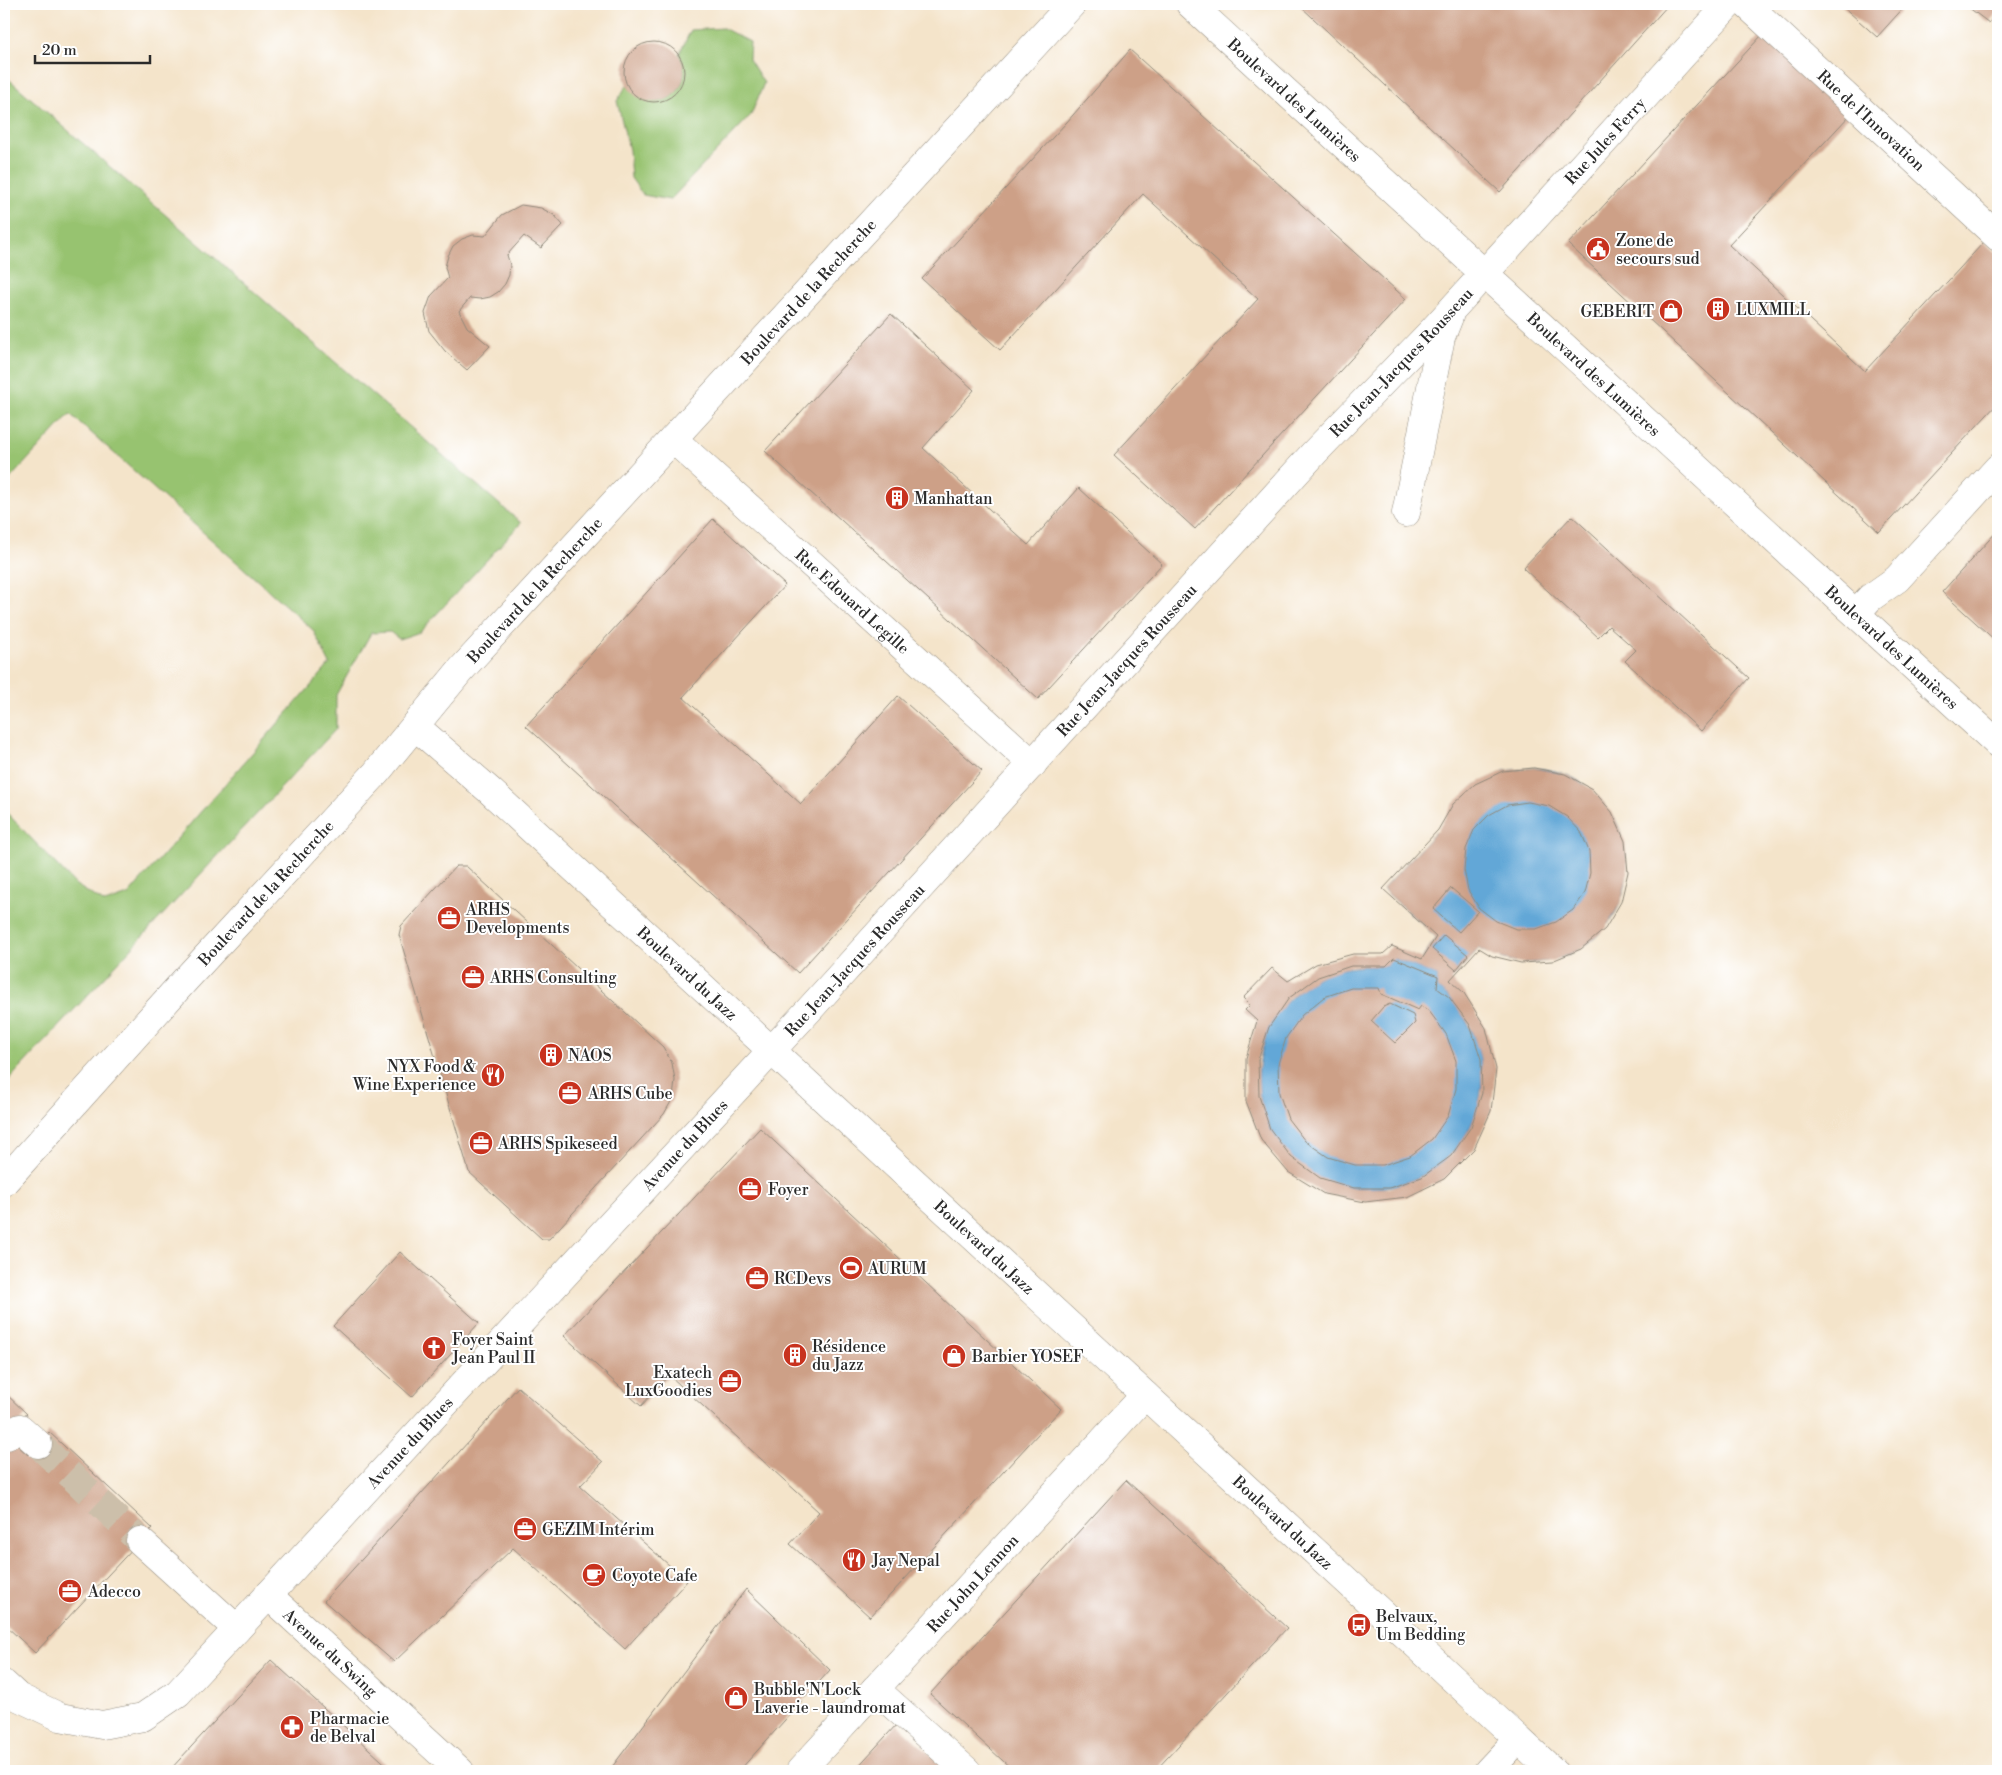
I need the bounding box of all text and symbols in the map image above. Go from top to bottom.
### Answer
scale bar [35,32,150,64]
street label: Boulevard des Lumières [1222,34,1365,167]
text: 20 m [42,41,77,60]
street label: Rue de l'Innovation [1813,66,1929,176]
street label: Rue Jules Ferry [1561,94,1650,189]
street label: Boulevard de la Recherche [736,215,881,370]
place label: Zone de secours sud [1616,231,1700,269]
public building icon: Zone de secours sud [1585,236,1611,262]
street label: Rue Jean-Jacques Rousseau [1326,284,1478,442]
building icon: LUXMILL [1705,296,1731,322]
shop icon: GEBERIT [1658,298,1684,324]
place label: LUXMILL [1736,300,1810,320]
place label: GEBERIT [1580,302,1654,322]
street label: Boulevard des Lumières [1522,308,1664,441]
building icon: Manhattan [884,485,910,511]
place label: Manhattan [914,489,993,509]
street label: Boulevard de la Recherche [462,513,607,668]
street label: Rue Edouard Legille [791,545,913,659]
street label: Rue Jean-Jacques Rousseau [1053,580,1201,741]
street label: Boulevard des Lumières [1820,581,1962,714]
street label: Boulevard de la Recherche [194,816,338,971]
street label: Rue Jean-Jacques Rousseau [781,880,929,1041]
place label: ARHS Developments [465,900,570,938]
office icon: ARHS Developments [436,905,462,931]
street label: Boulevard du Jazz [632,922,741,1025]
office icon: ARHS Consulting [460,964,486,990]
place label: ARHS Consulting [489,968,617,988]
building icon: NAOS [538,1042,564,1068]
place label: NAOS [568,1046,612,1066]
place label: NYX Food & Wine Experience [352,1057,476,1095]
restaurant icon: NYX Food & Wine Experience [480,1062,506,1088]
office icon: ARHS Cube [557,1080,583,1106]
place label: ARHS Cube [587,1084,673,1104]
street label: Avenue du Blues [637,1095,733,1196]
office icon: ARHS Spikeseed [468,1130,494,1156]
place label: ARHS Spikeseed [497,1134,618,1154]
office icon: Foyer [737,1176,763,1202]
place label: Foyer [768,1180,809,1200]
street label: Boulevard du Jazz [929,1196,1038,1299]
sports icon: AURUM [838,1255,864,1281]
place label: AURUM [867,1259,927,1279]
office icon: RCDevs [744,1265,770,1291]
place label: RCDevs [774,1269,831,1289]
place label: Foyer Saint Jean Paul II [451,1330,535,1368]
church icon: Foyer Saint Jean Paul II [421,1335,447,1361]
place label: Résidence du Jazz [812,1337,886,1375]
building icon: Résidence du Jazz [782,1342,808,1368]
shop icon: Barbier YOSEF [941,1343,967,1369]
place label: Barbier YOSEF [971,1347,1084,1367]
place label: Exatech LuxGoodies [625,1363,712,1401]
office icon: Exatech LuxGoodies [717,1368,743,1394]
street label: Avenue du Blues [362,1393,458,1494]
street label: Boulevard du Jazz [1227,1471,1337,1574]
office icon: GEZIM Intérim [512,1516,538,1542]
place label: GEZIM Intérim [542,1520,655,1540]
street label: Rue John Lennon [923,1530,1023,1637]
restaurant icon: Jay Nepal [841,1547,867,1573]
place label: Jay Nepal [871,1551,940,1571]
cafe icon: Coyote Cafe [581,1562,607,1588]
place label: Coyote Cafe [612,1566,698,1586]
office icon: Adecco [57,1578,83,1604]
place label: Adecco [87,1582,141,1602]
street label: Avenue du Swing [278,1604,382,1702]
place label: Belvaux, Um Bedding [1375,1607,1466,1645]
bus stop icon: Belvaux, Um Bedding [1346,1612,1372,1638]
place label: Bubble'N'Lock Laverie - laundromat [753,1680,906,1718]
shop icon: Bubble'N'Lock Laverie - laundromat [723,1685,749,1711]
place label: Pharmacie de Belval [310,1709,389,1747]
pharmacy icon: Pharmacie de Belval [279,1714,305,1740]

